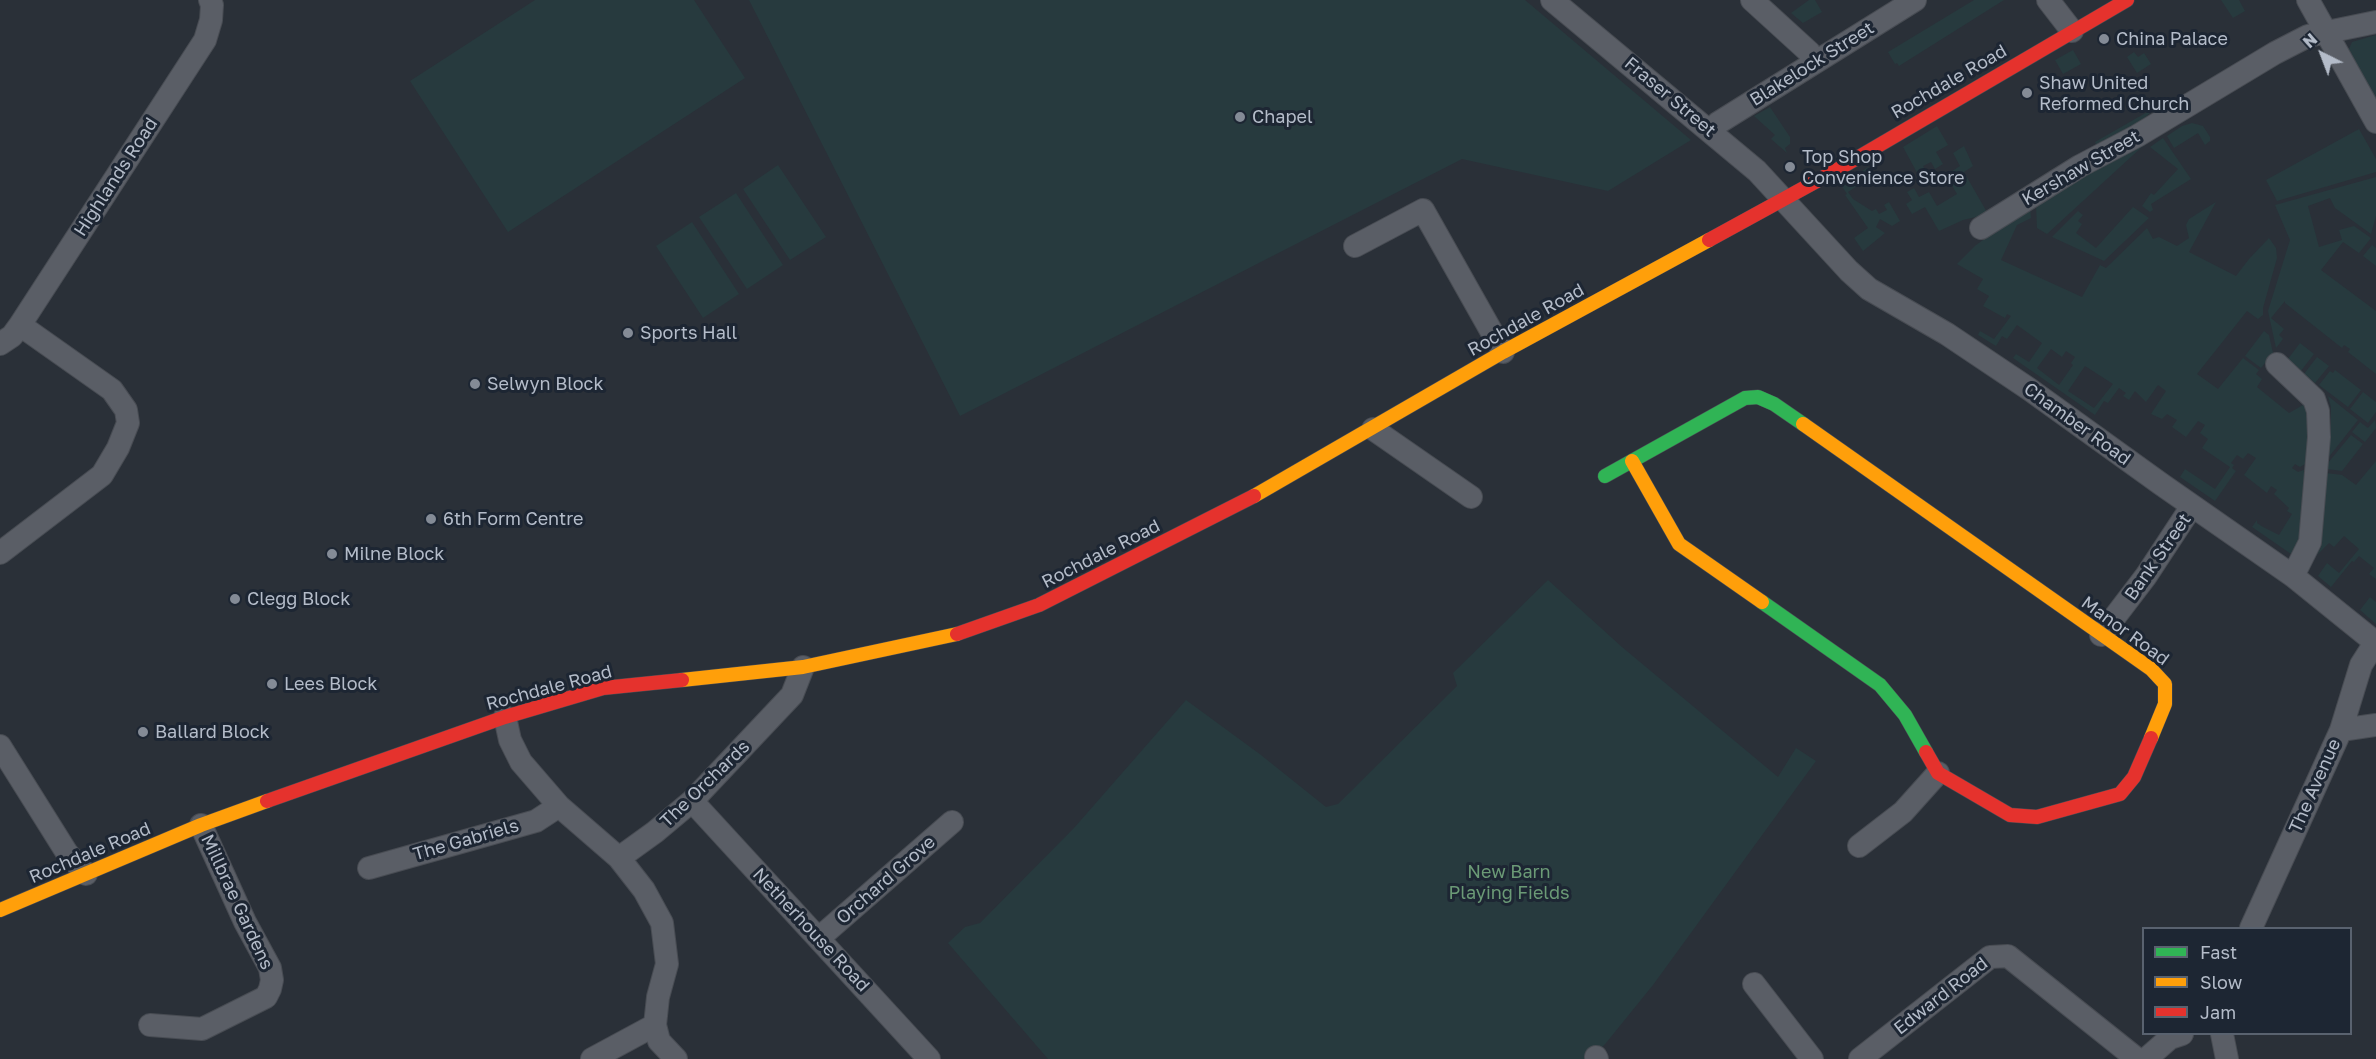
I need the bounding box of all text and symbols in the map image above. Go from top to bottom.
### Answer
street label: Blakelock Street [1746,17,1878,111]
north arrow [2292,24,2352,84]
place label: China Palace [2116,28,2228,50]
text: N [2299,29,2321,52]
marker: China Palace [2097,32,2111,46]
street label: Rochdale Road [1887,40,2011,124]
street label: Fraser Street [1620,53,1720,141]
place label: Shaw United Reformed Church [2039,72,2189,115]
marker: Shaw United Reformed Church [2020,86,2034,100]
place label: Chapel [1252,106,1313,128]
marker: Chapel [1233,110,1247,124]
street label: Highlands Road [70,114,162,240]
street label: Kershaw Street [2018,126,2144,210]
place label: Top Shop Convenience Store [1802,146,1965,188]
marker: Top Shop Convenience Store [1783,160,1797,174]
street label: Rochdale Road [1464,279,1588,361]
place label: Sports Hall [640,322,737,344]
marker: Sports Hall [621,326,635,340]
place label: Selwyn Block [487,373,604,395]
marker: Selwyn Block [468,377,482,391]
street label: Chamber Road [2019,378,2135,470]
place label: 6th Form Centre [443,508,583,530]
street label: Bank Street [2120,509,2196,605]
marker: 6th Form Centre [424,512,438,526]
street label: Rochdale Road [1038,515,1164,593]
place label: Milne Block [344,543,444,565]
marker: Milne Block [325,547,339,561]
place label: Clegg Block [247,588,350,610]
marker: Clegg Block [228,592,242,606]
street label: Manor Road [2077,592,2173,670]
street label: Rochdale Road [484,661,614,715]
place label: Lees Block [284,673,377,695]
marker: Lees Block [265,677,279,691]
place label: Ballard Block [155,721,270,743]
marker: Ballard Block [136,725,150,739]
street label: The Orchards [656,736,754,832]
street label: The Avenue [2285,736,2345,836]
street label: The Gabriels [411,815,521,865]
street label: Rochdale Road [26,818,154,888]
street label: Millbrae Gardens [196,831,278,973]
street label: Orchard Grove [832,831,940,929]
park label: New Barn Playing Fields [1448,861,1570,904]
street label: Netherhouse Road [748,864,874,996]
legend [2142,927,2352,1035]
text: Fast [2200,941,2237,963]
street label: Edward Road [1890,953,1992,1039]
text: Slow [2200,971,2242,993]
text: Jam [2200,1001,2236,1023]

